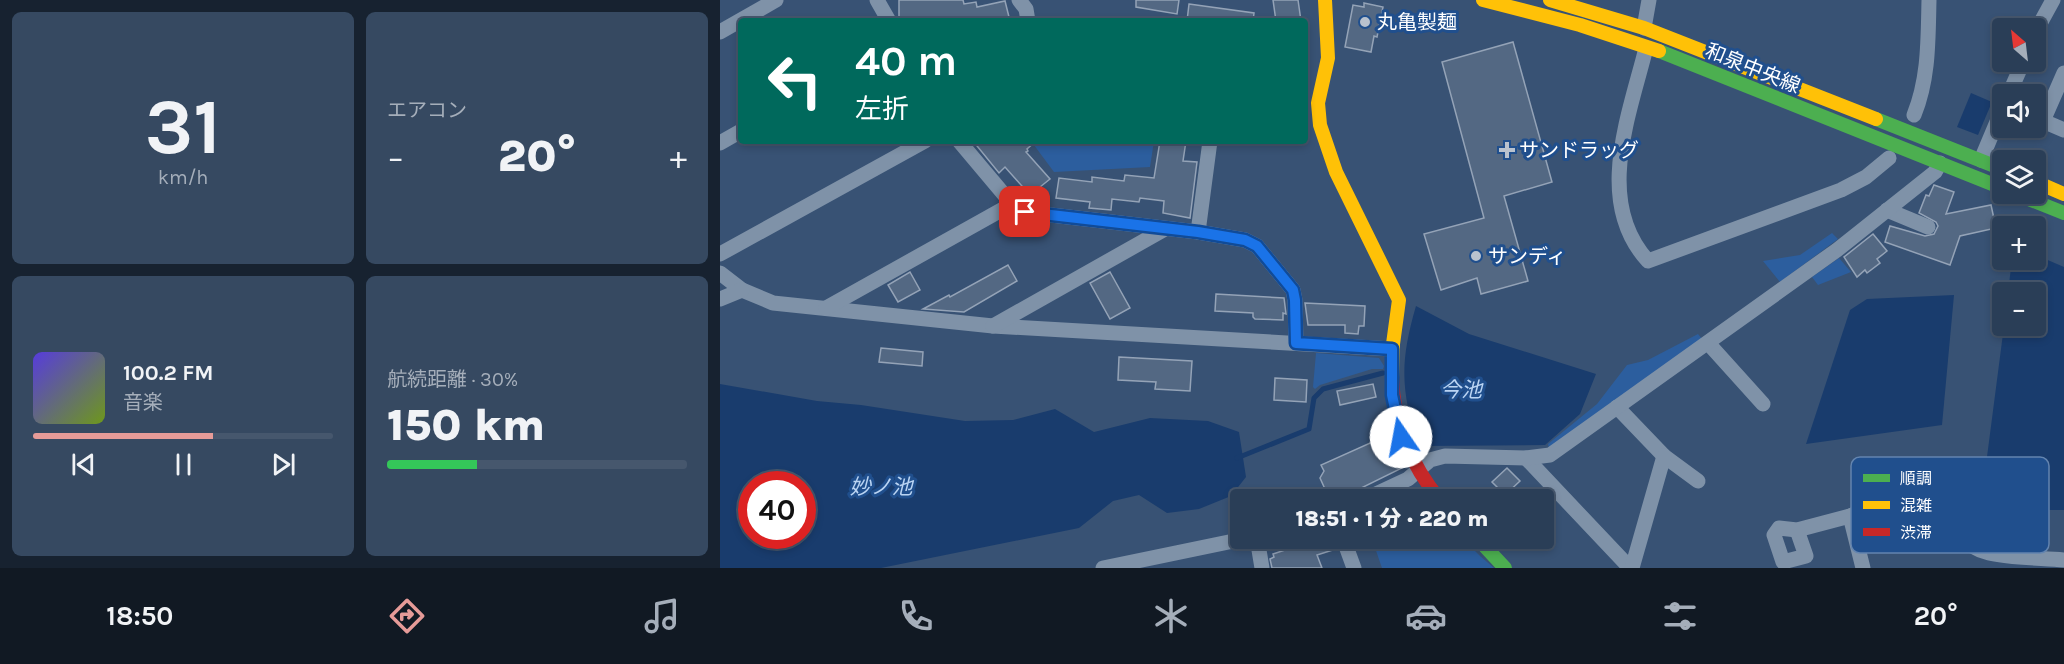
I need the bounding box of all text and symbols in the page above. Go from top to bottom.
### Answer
place label: 丸亀製麺 [1377,11,1457,34]
marker: 丸亀製麺 [1358,15,1372,29]
north arrow [1992,18,2046,72]
map controls [1992,18,2046,336]
text: 40 m [855,36,957,86]
street label: 和泉中央線 [1702,39,1803,98]
icon: left [756,42,834,120]
text: 31 [145,81,221,173]
button: sound [1992,84,2046,138]
text: 左折 [855,93,909,125]
text: エアコン [387,99,467,122]
text: 20° [498,130,576,182]
text: − [387,138,404,176]
text: + [670,138,687,176]
place label: サンドラッグ [1519,139,1639,162]
marker: サンドラッグ [1500,143,1514,157]
button: layers [1992,150,2046,204]
text: km/h [158,166,208,189]
pin [999,186,1050,237]
icon: arrive [1008,195,1041,228]
button: + [1992,216,2046,270]
place label: サンディ [1488,245,1567,268]
marker: サンディ [1469,249,1483,263]
button: − [1992,282,2046,336]
text: 100.2 FM [123,360,214,386]
text: 航続距離 · 30% [387,368,518,391]
water label: 今池 [1440,378,1484,402]
text: 音楽 [123,391,163,414]
text: 150 km [387,399,545,451]
position arrow [1369,405,1433,469]
icon: previous [67,448,100,481]
icon: pause [167,448,200,481]
icon: next [267,448,300,481]
legend [1851,457,2049,553]
text: 順調 [1900,469,1932,488]
speed limit sign: 40 [738,471,816,549]
water label: 妙ノ池 [850,475,914,499]
text: 混雑 [1900,496,1932,515]
text: 18:51 · 1 分 · 220 m [1296,506,1488,532]
text: 渋滞 [1900,523,1932,542]
icon: directions [386,595,428,637]
icon: music [641,595,683,637]
icon: phone [895,595,937,637]
icon: climate [1150,595,1192,637]
icon: car [1405,595,1447,637]
icon: filters [1659,595,1701,637]
text: 18:50 [106,600,173,632]
text: 20° [1914,600,1958,632]

